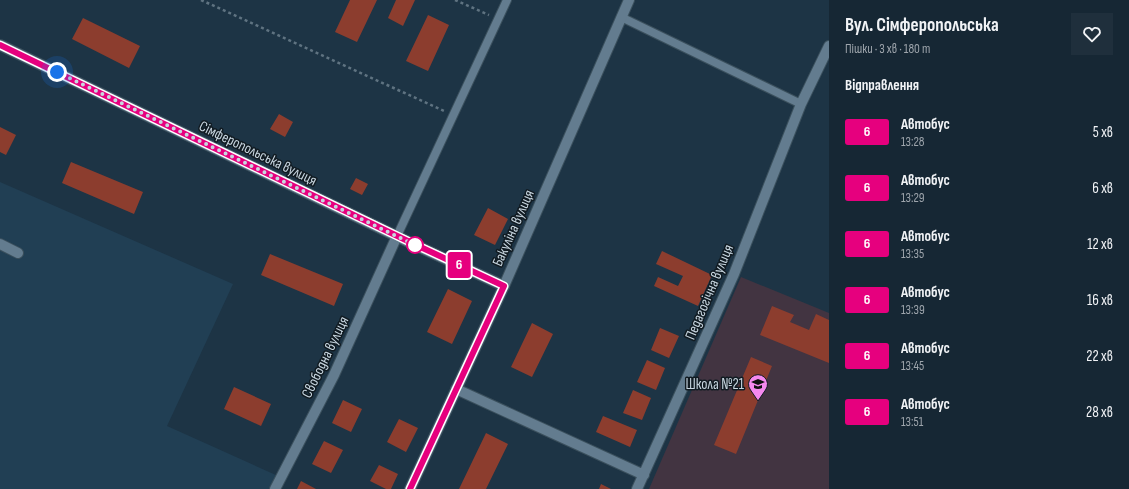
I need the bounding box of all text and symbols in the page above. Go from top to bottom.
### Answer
button: heart [1071,13,1113,55]
text: Вул. Сімферопольська [845,14,999,37]
text: Пішки · 3 хв · 180 m [845,41,930,57]
your location [47,62,67,82]
text: Відправлення [845,76,919,95]
text: Автобус [901,115,950,134]
street label: Сімферопольська вулиця [196,117,320,190]
text: 6 [864,123,870,140]
text: 5 хв [1093,123,1113,142]
text: 13:28 [901,134,925,150]
text: Автобус [901,171,950,190]
text: 6 [864,179,870,196]
text: 6 хв [1092,179,1113,198]
street label: Бакуліна вулиця [488,187,539,269]
text: 13:29 [901,190,925,206]
text: Автобус [901,227,950,246]
text: 6 [864,235,870,252]
text: 12 хв [1087,235,1113,254]
unlabelled marker [406,236,424,254]
street label: Педагогічна вулиця [681,242,738,343]
text: 13:35 [901,246,924,262]
line badge: 6 [446,252,472,278]
text: 6 [456,256,462,273]
text: Автобус [901,283,950,302]
text: 6 [864,291,870,308]
text: 16 хв [1087,291,1113,310]
text: 13:39 [901,302,925,318]
street label: Свободна вулиця [298,313,353,401]
text: Автобус [901,339,950,358]
text: 6 [864,347,870,364]
text: 22 хв [1086,347,1113,366]
text: 13:45 [901,358,924,374]
school or university icon: Школа №21 [747,373,769,401]
place label: Школа №21 [686,375,745,394]
text: Автобус [901,395,950,414]
text: 6 [864,403,870,420]
text: 28 хв [1086,403,1113,422]
text: 13:51 [901,414,923,430]

